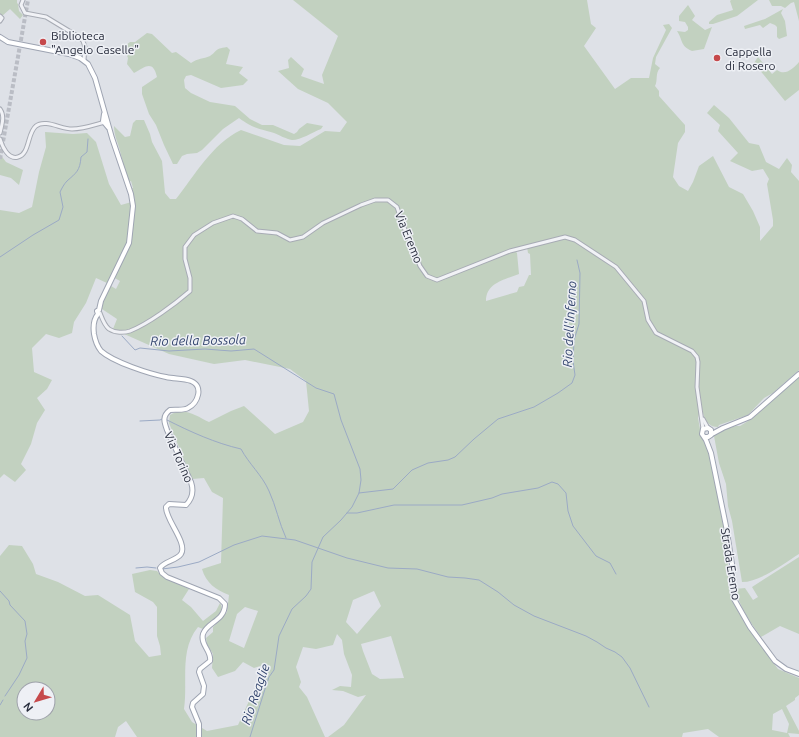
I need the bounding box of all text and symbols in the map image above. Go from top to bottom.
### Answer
place label: Biblioteca "Angelo Caselle" [51,29,139,56]
marker: Biblioteca "Angelo Caselle" [38,37,48,47]
place label: Cappella di Rosero [725,45,776,72]
marker: Cappella di Rosero [712,53,722,63]
street label: Via Eremo [393,209,425,265]
water label: Rio dell'Inferno [560,280,579,368]
water label: Rio della Bossola [150,332,246,348]
street label: Via Torino [162,430,196,484]
street label: Strada Eremo [719,527,743,601]
water label: Rio Reaglie [238,661,272,726]
north arrow [16,681,56,721]
text: N [21,700,35,714]

